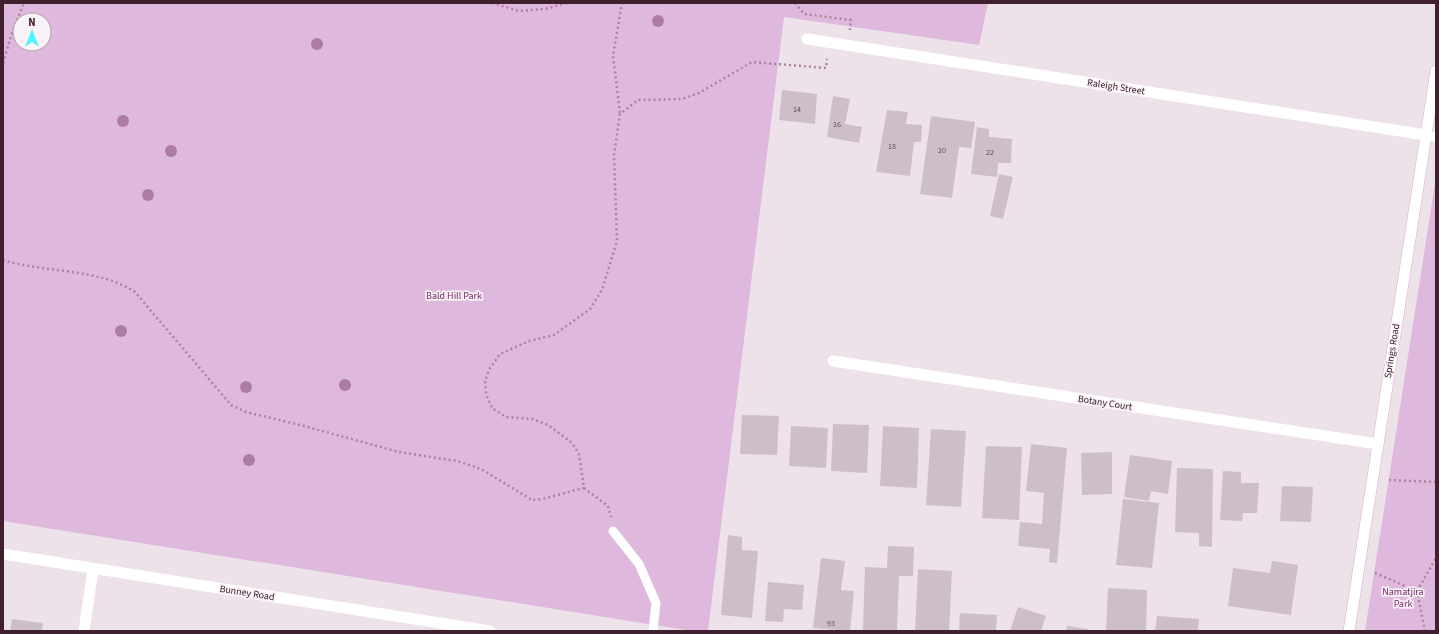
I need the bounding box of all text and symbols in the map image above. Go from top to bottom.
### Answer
north arrow [12,12,52,52]
text: N [28,15,36,30]
street label: Raleigh Street [1086,76,1146,99]
house number: 14 [793,104,801,115]
house number: 16 [833,119,841,130]
house number: 18 [888,141,896,152]
house number: 20 [938,145,946,156]
house number: 22 [986,147,994,158]
park label: Bald Hill Park [426,289,482,303]
street label: Springs Road [1381,323,1403,379]
street label: Botany Court [1077,392,1134,414]
street label: Bunney Road [219,582,275,604]
park label: Namatjira Park [1382,585,1424,611]
house number: 93 [827,618,835,629]

